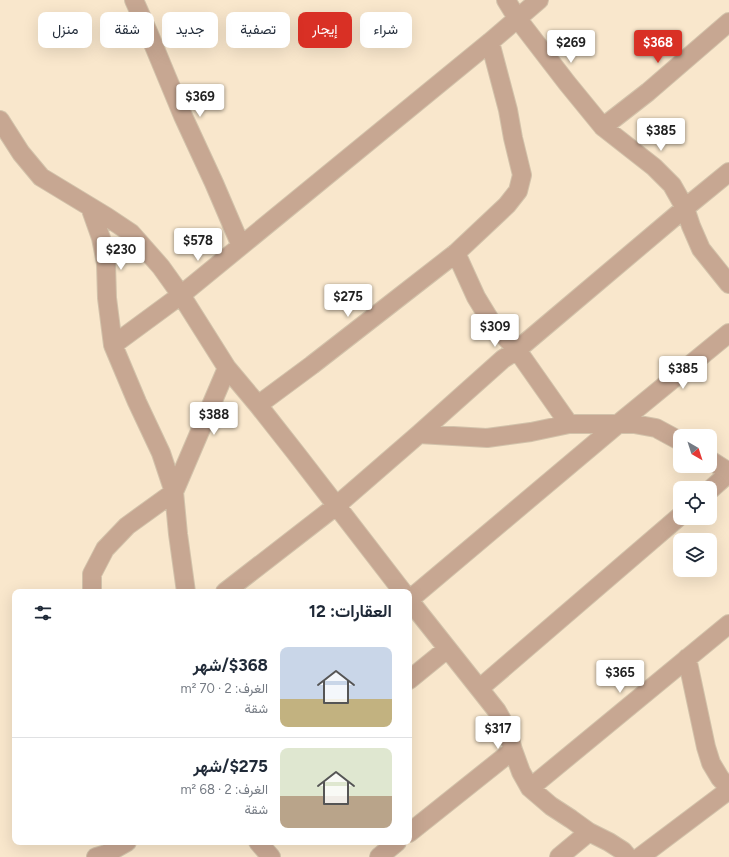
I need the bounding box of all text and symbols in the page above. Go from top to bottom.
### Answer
chip: منزل [38,12,92,48]
chip: شقة [100,12,154,48]
chip: جديد [162,12,218,48]
chip: تصفية [226,12,290,48]
chip: إيجار [298,12,352,48]
chip: شراء [360,12,412,48]
pin: $269 [547,30,595,64]
pin: $368 [634,30,682,64]
text: $269 [556,35,586,50]
text: $368 [643,35,673,50]
pin: $369 [176,84,224,118]
text: $369 [185,89,215,104]
pin: $385 [637,118,685,152]
text: $385 [646,123,676,138]
pin: $578 [174,228,222,262]
text: $578 [183,233,213,248]
pin: $230 [97,237,145,271]
text: $230 [106,242,136,257]
pin: $275 [324,284,372,318]
text: $275 [333,289,363,304]
pin: $309 [471,314,519,348]
text: $309 [480,319,510,334]
pin: $385 [659,356,707,390]
text: $385 [668,361,698,376]
pin: $388 [190,402,238,436]
text: $388 [199,407,229,422]
north arrow [673,429,717,473]
map controls [673,429,717,577]
button: locate [673,481,717,525]
button: layers [673,533,717,577]
text: العقارات: 12 [309,601,392,621]
icon: filters [32,602,54,624]
text: $368/شهر [193,655,268,675]
pin: $365 [596,660,644,694]
icon: home [312,663,360,711]
text: $365 [605,665,635,680]
text: الغرف: 2 · 70 m² [181,681,268,696]
text: شقة [245,701,268,716]
pin: $317 [474,716,522,750]
text: $317 [484,721,512,736]
text: $275/شهر [193,756,268,776]
icon: home [312,764,360,812]
text: الغرف: 2 · 68 m² [181,782,268,797]
text: شقة [245,802,268,817]

